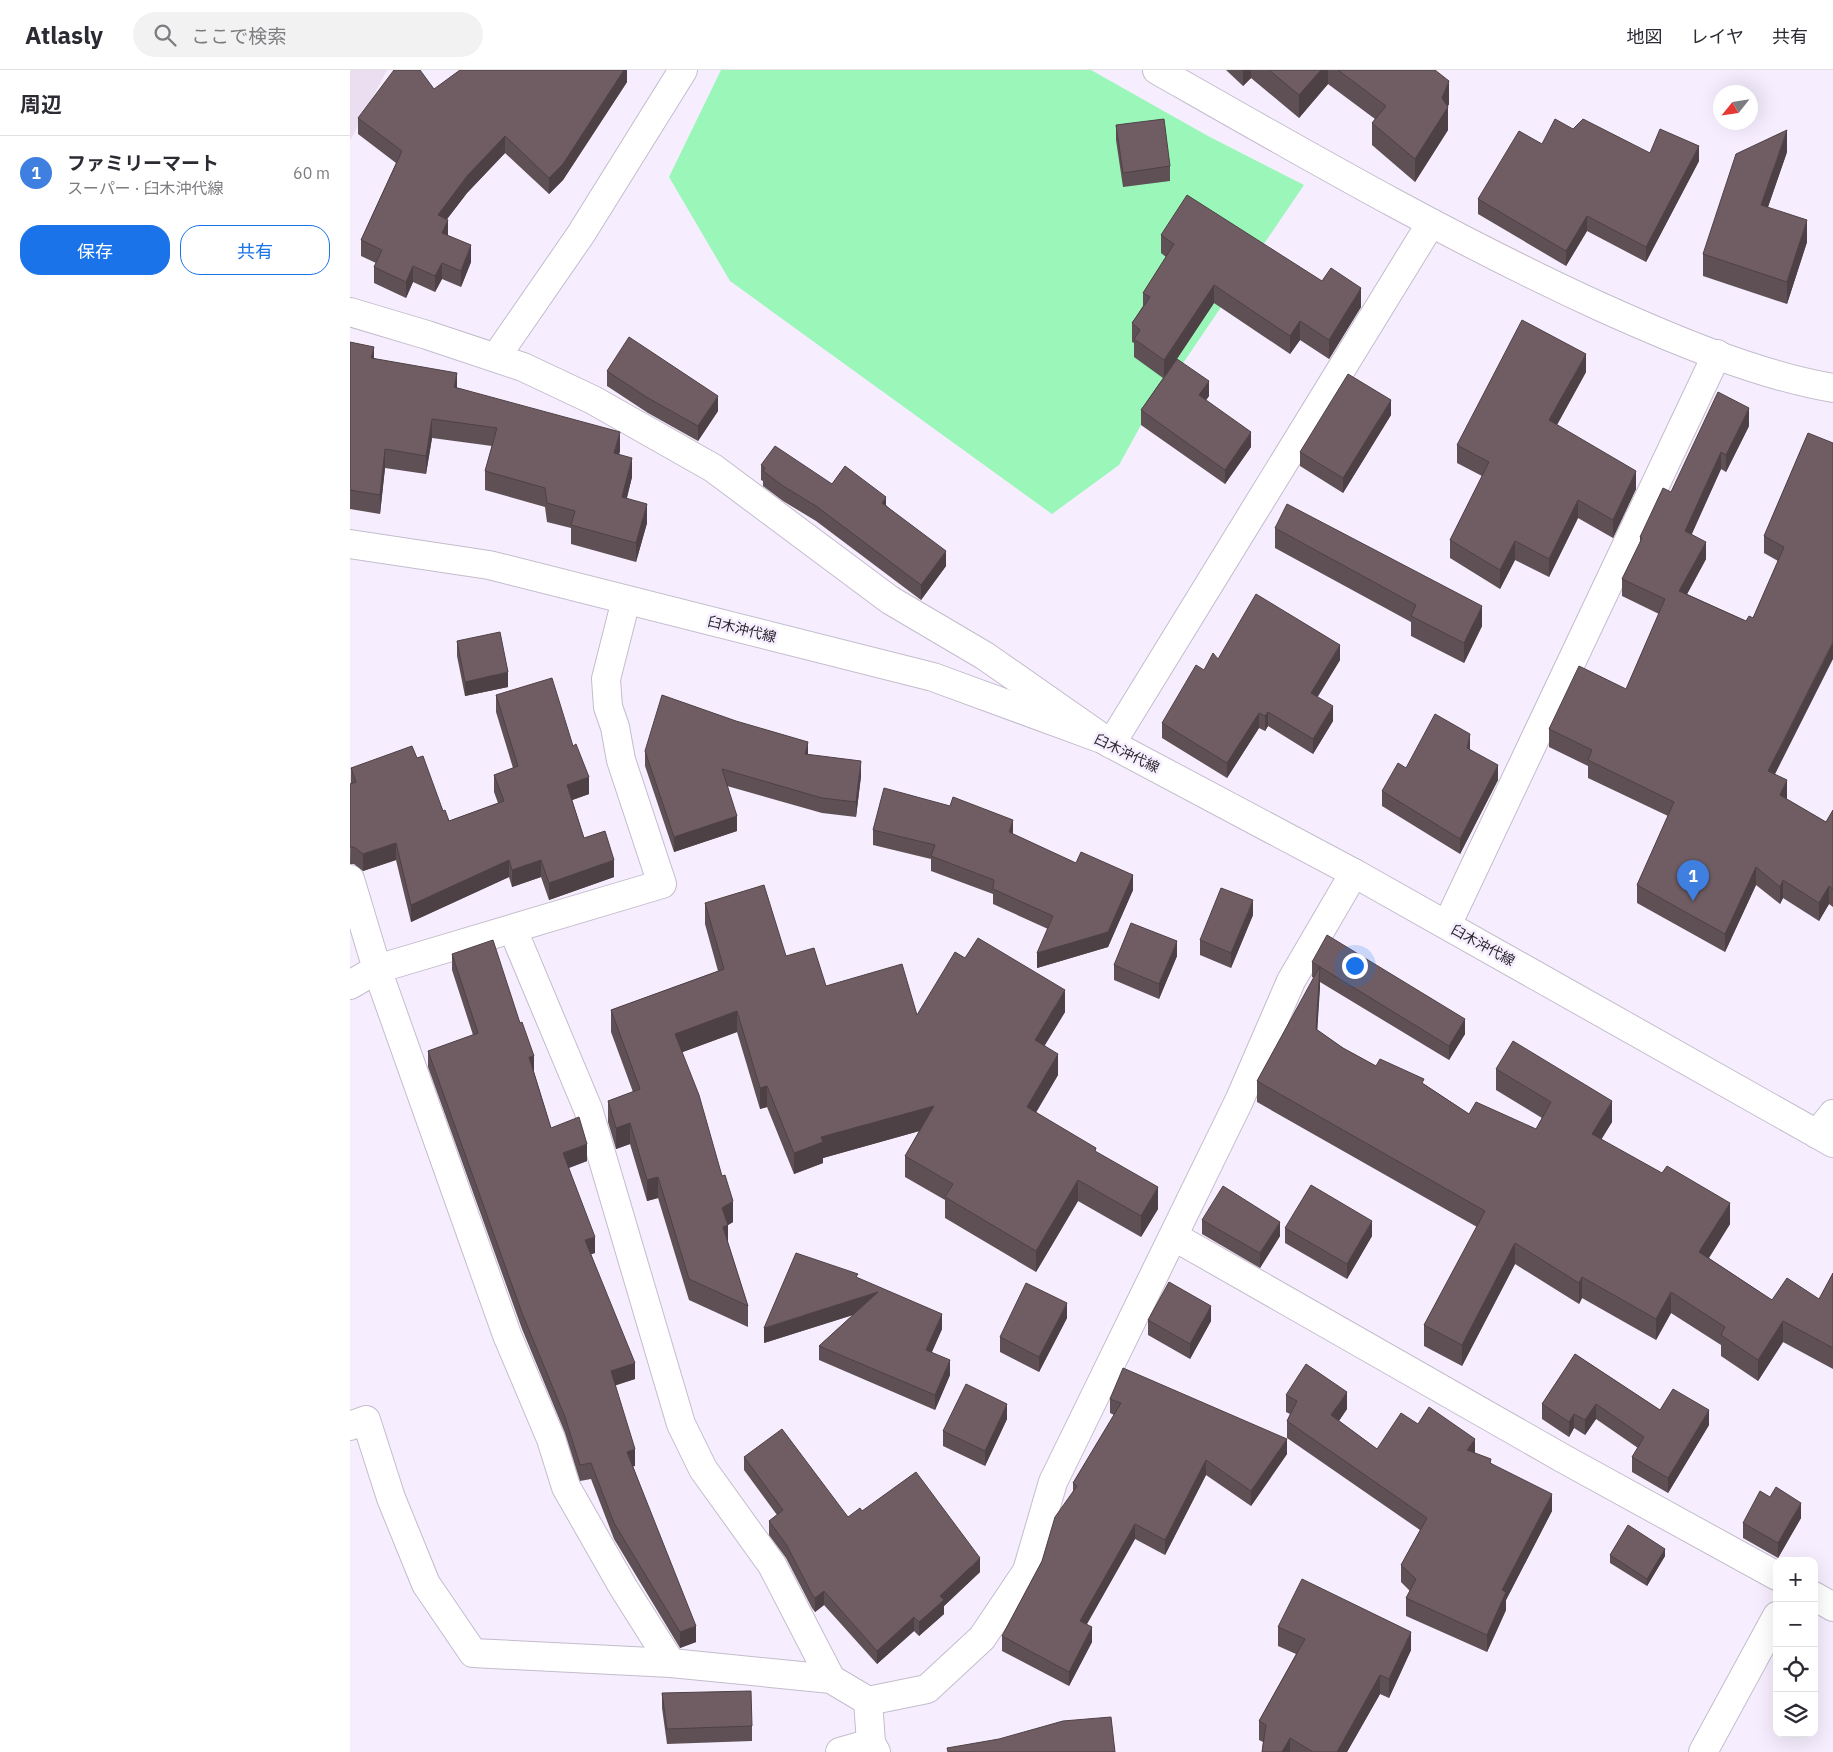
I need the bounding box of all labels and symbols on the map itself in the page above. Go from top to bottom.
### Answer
north arrow [1713,85,1758,130]
street label: 臼木沖代線 [706,612,778,646]
street label: 臼木沖代線 [1092,730,1162,776]
pin: 1 [1677,860,1709,901]
street label: 臼木沖代線 [1448,920,1518,970]
your location [1342,953,1368,979]

